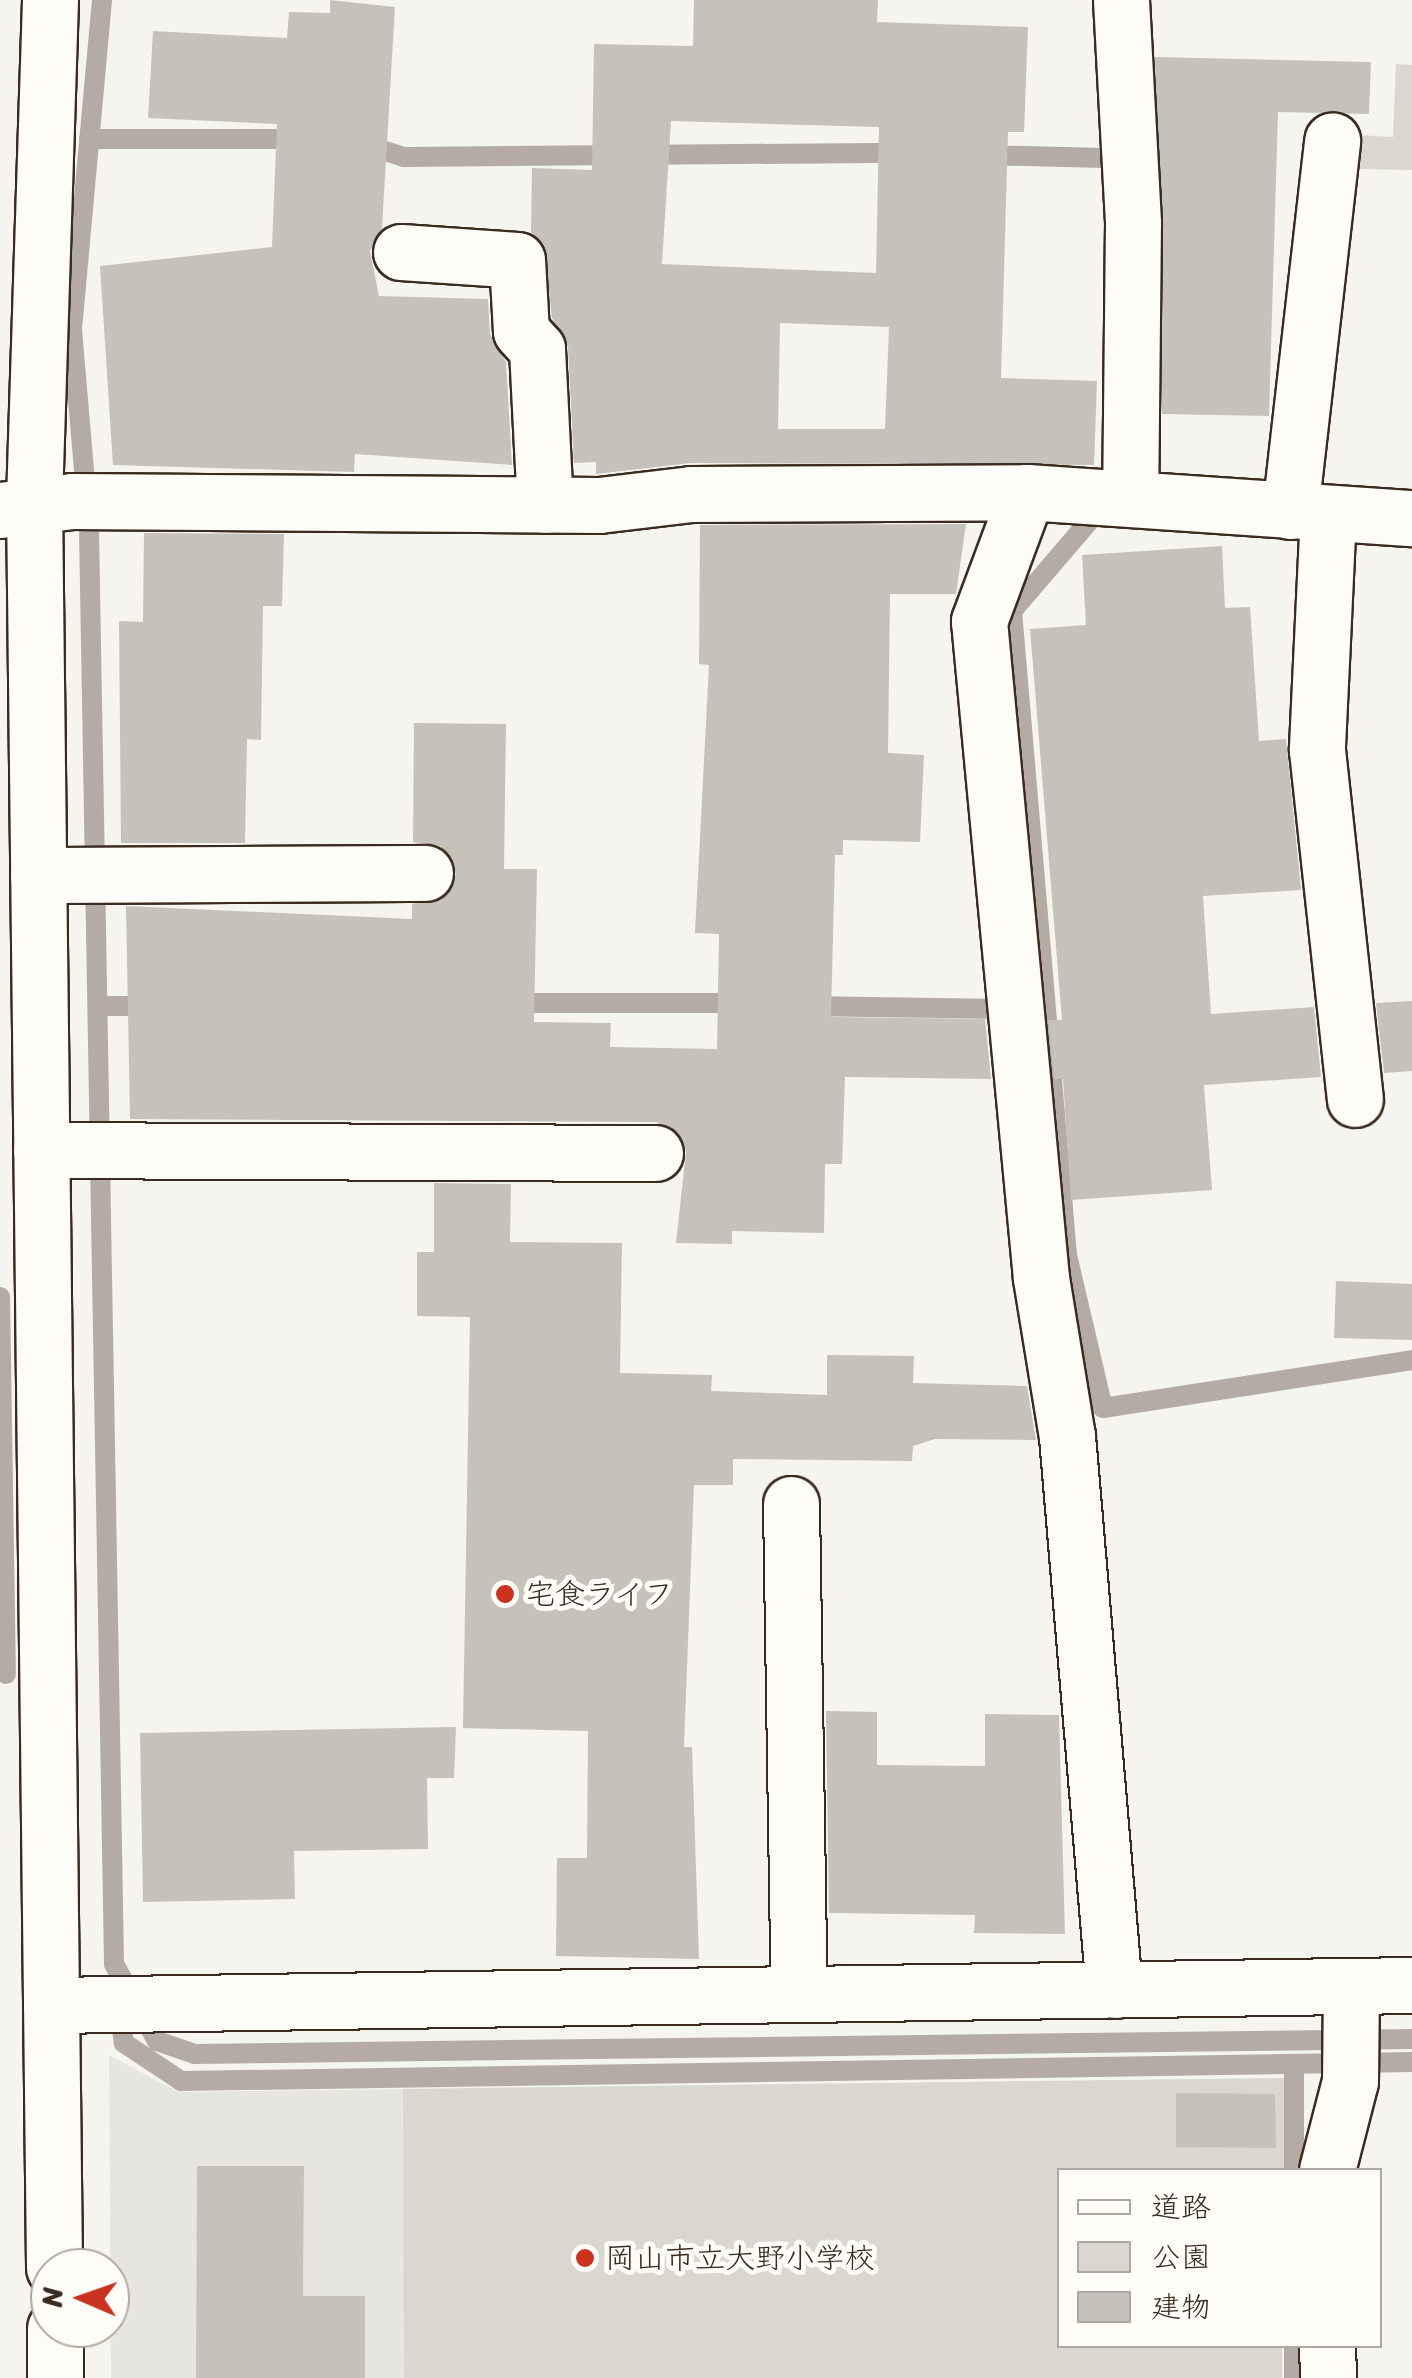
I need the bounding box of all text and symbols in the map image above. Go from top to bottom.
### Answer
place label: 宅食ライフ [525,1576,675,1612]
marker: 宅食ライフ [494,1583,516,1605]
legend [1057,2168,1382,2348]
text: 道路 [1151,2180,1211,2234]
text: 公園 [1151,2230,1211,2284]
place label: 岡山市立大野小学校 [605,2240,875,2276]
marker: 岡山市立大野小学校 [574,2247,596,2269]
north arrow [30,2248,130,2348]
text: 建物 [1151,2280,1211,2334]
text: N [27,2286,76,2308]

